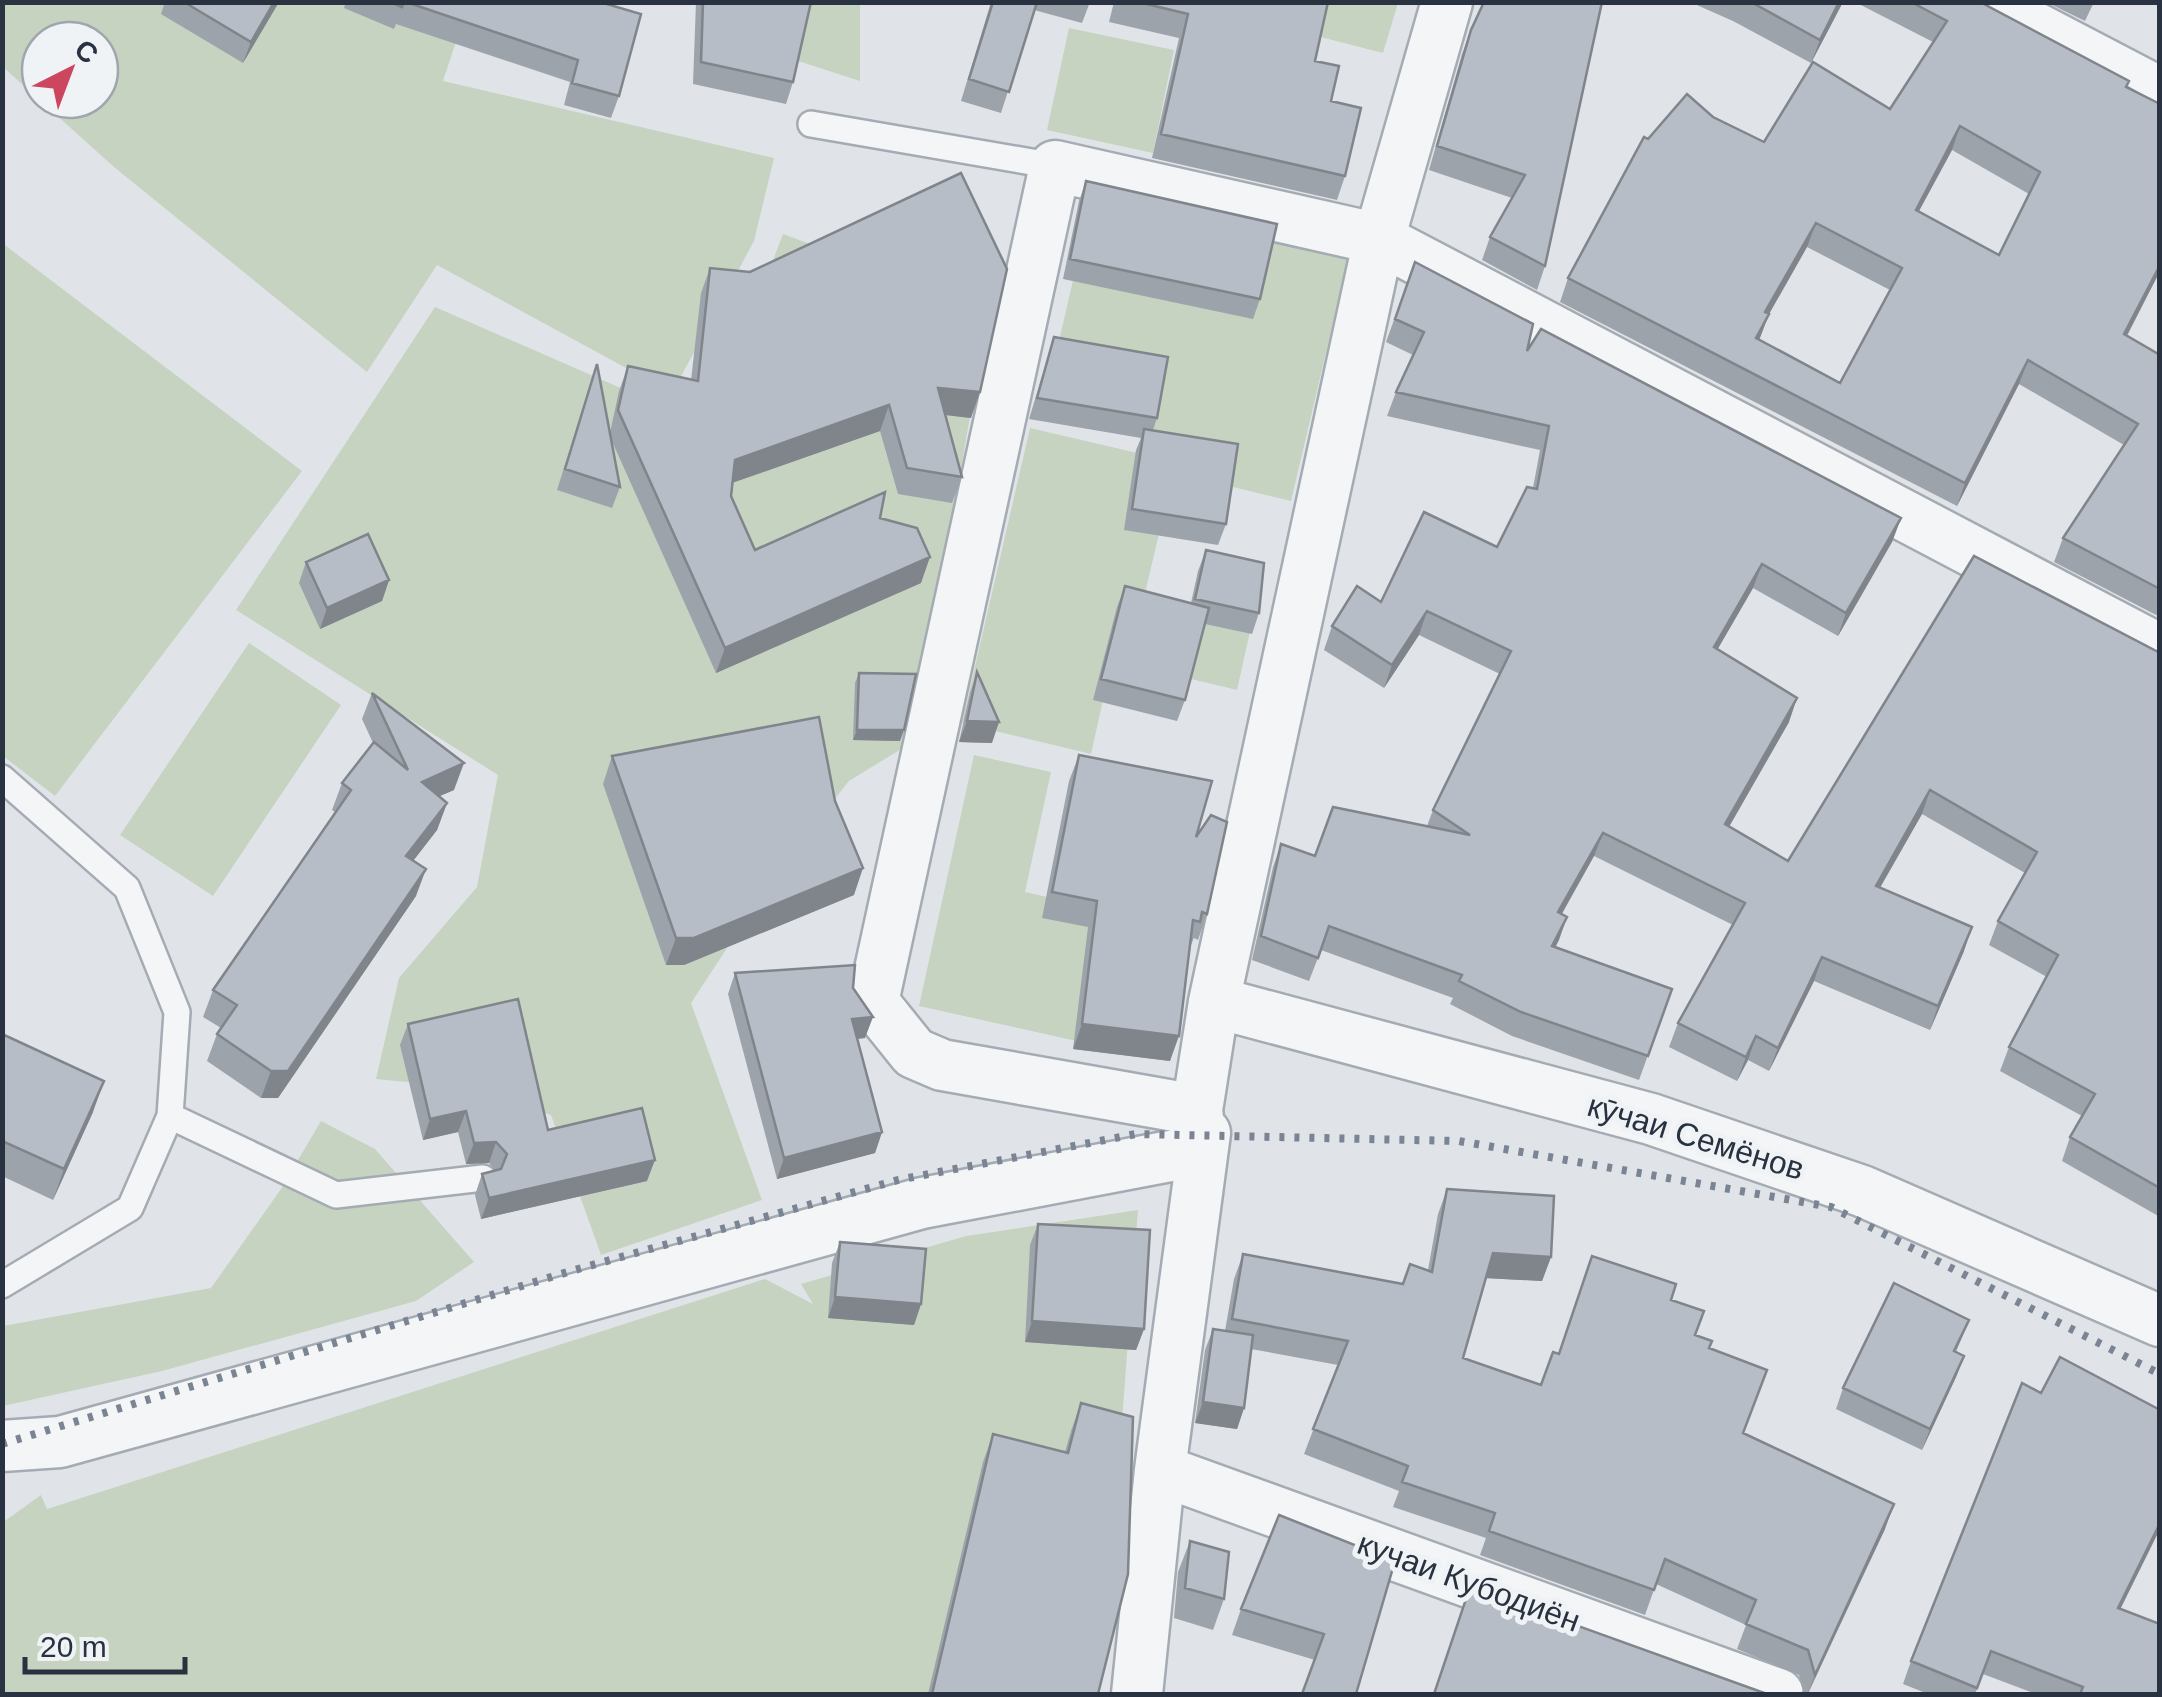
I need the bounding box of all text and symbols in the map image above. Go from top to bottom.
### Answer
north arrow [20,20,120,120]
text: С [69,34,104,70]
street label: кӯчаи Семёнов [1583,1087,1809,1187]
street label: кучаи Кубодиён [1353,1525,1585,1639]
scale bar [25,1612,185,1674]
text: 20 m [40,1630,107,1663]

